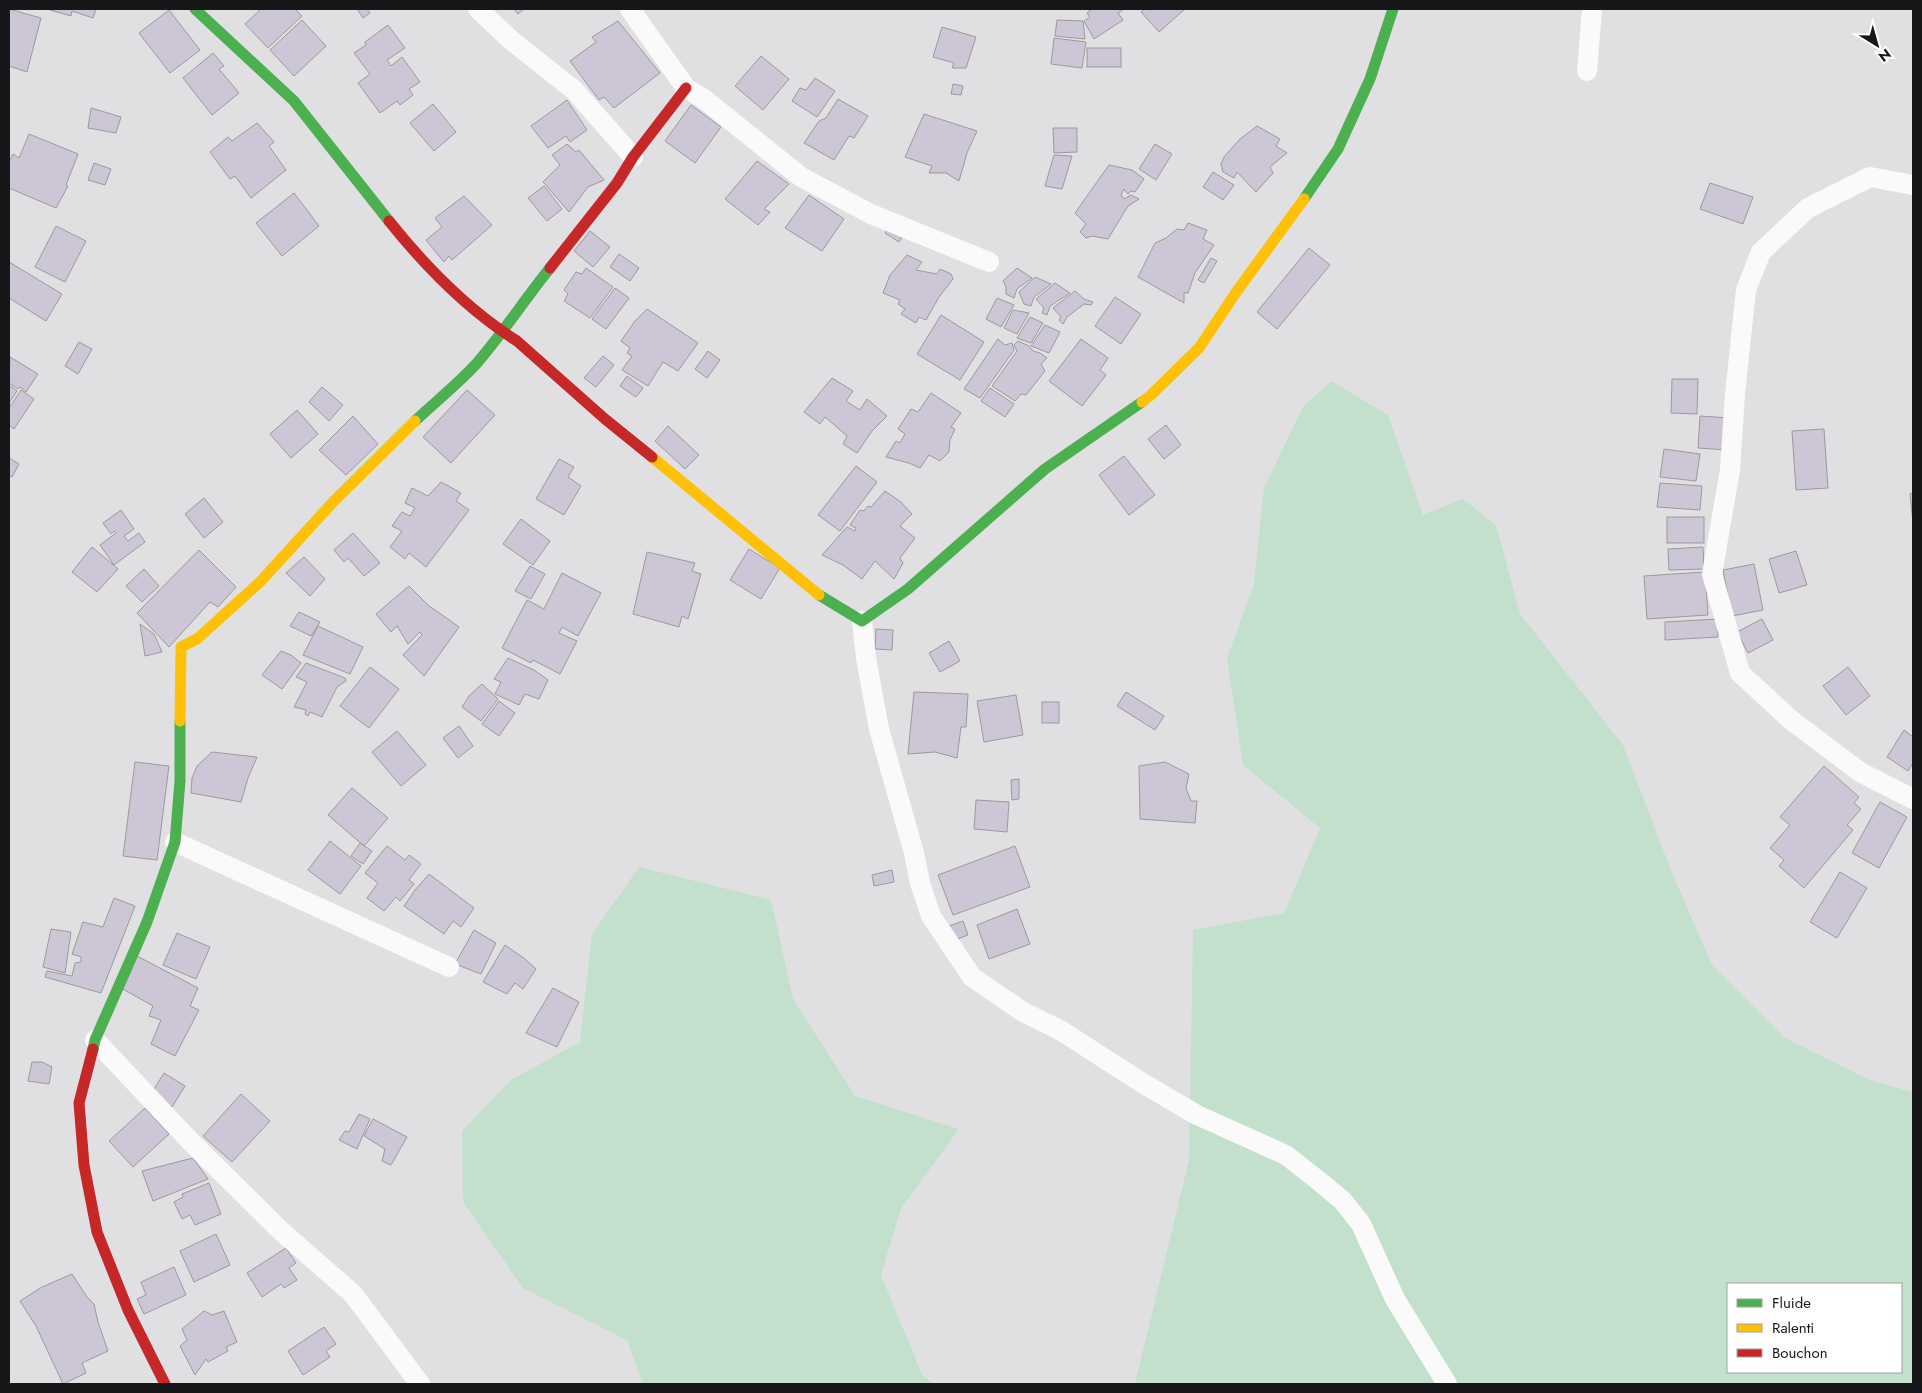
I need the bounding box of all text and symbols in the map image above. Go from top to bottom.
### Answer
north arrow [1852,20,1902,70]
text: N [1874,44,1895,67]
legend [1727,1283,1902,1373]
text: Fluide [1772,1292,1811,1314]
text: Ralenti [1772,1317,1814,1339]
text: Bouchon [1772,1342,1828,1364]

